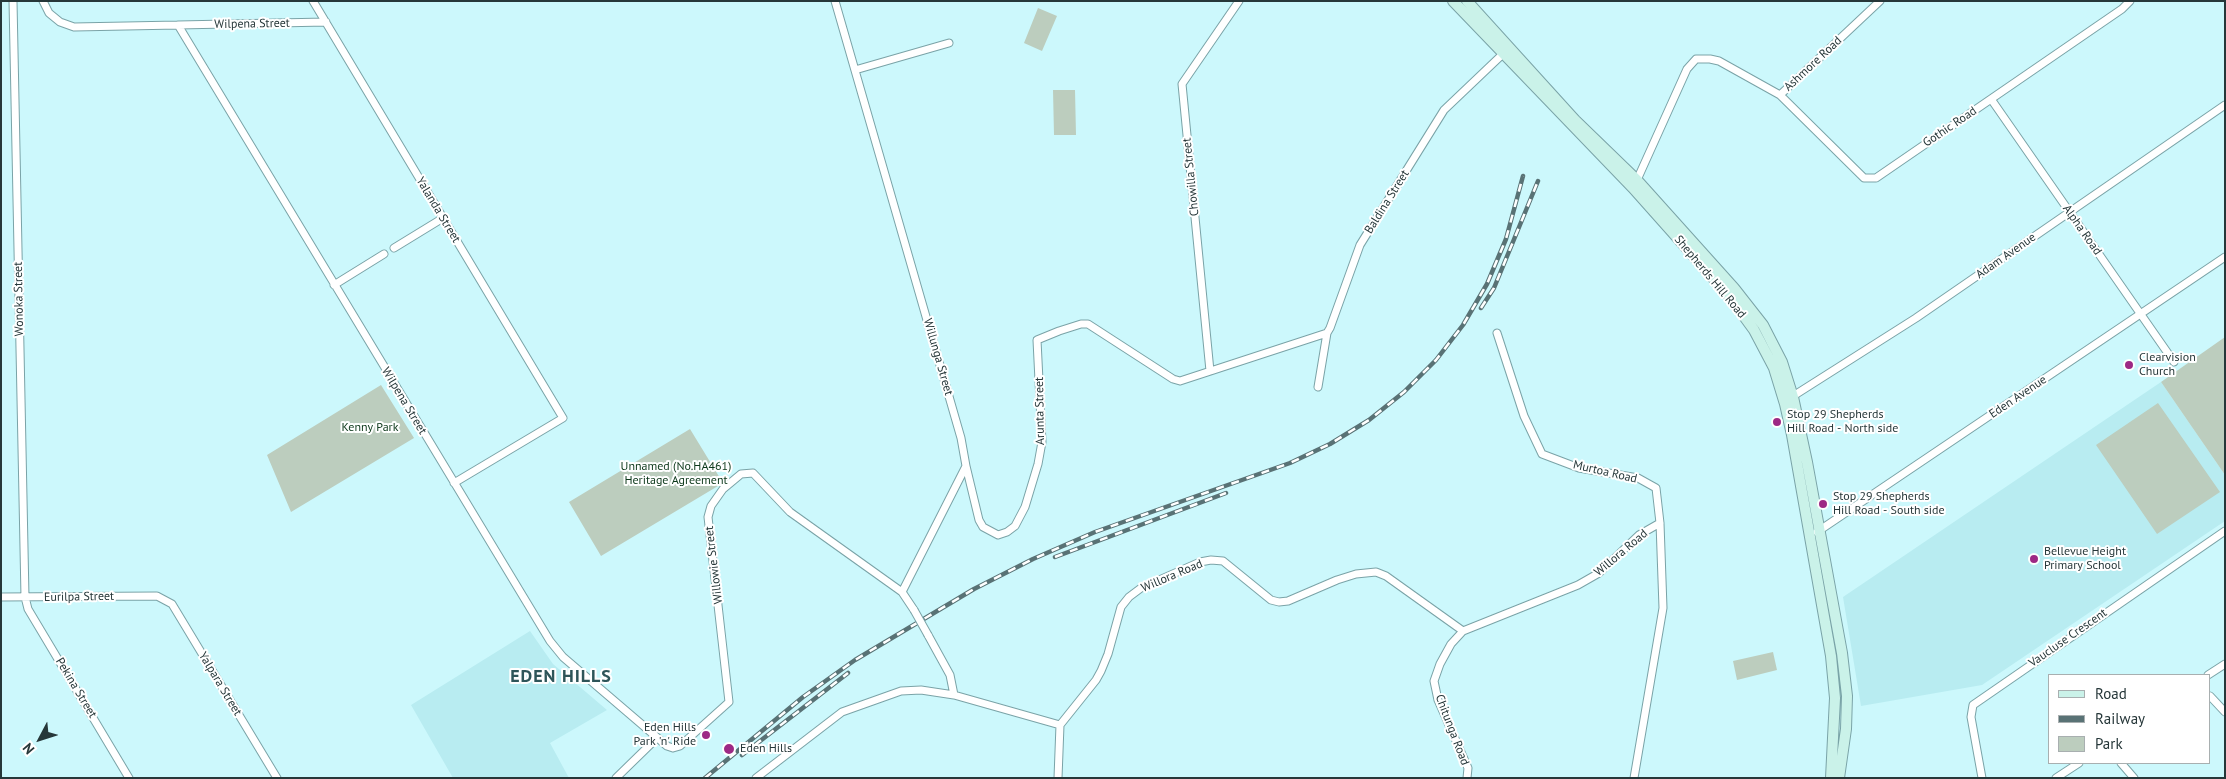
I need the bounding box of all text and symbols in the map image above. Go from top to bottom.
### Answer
street label: Wilpena Street [214,16,290,32]
street label: Ashmore Road [1781,34,1845,94]
street label: Gothic Road [1920,104,1980,150]
street label: Chowilla Street [1180,137,1202,217]
street label: Baldina Street [1362,167,1412,237]
street label: Yalanda Street [413,175,463,245]
street label: Alpha Road [2059,202,2105,258]
street label: Adam Avenue [1973,230,2039,282]
street label: Shepherds Hill Road [1671,233,1749,321]
street label: Wonoka Street [11,262,27,336]
street label: Willunga Street [920,317,956,397]
place label: Clearvision Church [2139,351,2196,379]
marker: Clearvision Church [2123,359,2135,371]
street label: Wilpena Street [378,365,430,437]
street label: Eden Avenue [1987,373,2049,421]
street label: Arunta Street [1032,377,1048,445]
place label: Stop 29 Shepherds Hill Road - North side [1787,408,1898,436]
marker: Stop 29 Shepherds Hill Road - North side [1771,416,1783,428]
park label: Kenny Park [342,421,398,435]
street label: Murtoa Road [1572,458,1638,486]
park label: Unnamed (No.HA461) Heritage Agreement [621,460,731,488]
place label: Stop 29 Shepherds Hill Road - South side [1833,490,1945,518]
marker: Stop 29 Shepherds Hill Road - South side [1817,498,1829,510]
street label: Willowie Street [702,525,726,605]
street label: Willora Road [1591,527,1651,579]
place label: Bellevue Height Primary School [2044,545,2126,573]
marker: Bellevue Height Primary School [2028,553,2040,565]
street label: Willora Road [1139,557,1205,595]
street label: Eurilpa Street [44,589,114,605]
street label: Vaucluse Crescent [2026,606,2110,670]
street label: Yalpara Street [195,650,245,718]
street label: Pekina Street [52,655,100,721]
district label: EDEN HILLS [509,666,613,688]
legend [2048,674,2211,764]
text: Road [2095,684,2127,703]
street label: Chitunga Road [1432,693,1472,767]
text: Railway [2095,709,2145,728]
north arrow [15,714,65,764]
place label: Eden Hills Park 'n' Ride [634,721,696,749]
marker: Eden Hills Park 'n' Ride [700,729,712,741]
text: Park [2095,734,2123,753]
text: N [19,739,38,758]
marker: Eden Hills [722,742,736,756]
place label: Eden Hills [740,742,792,756]

